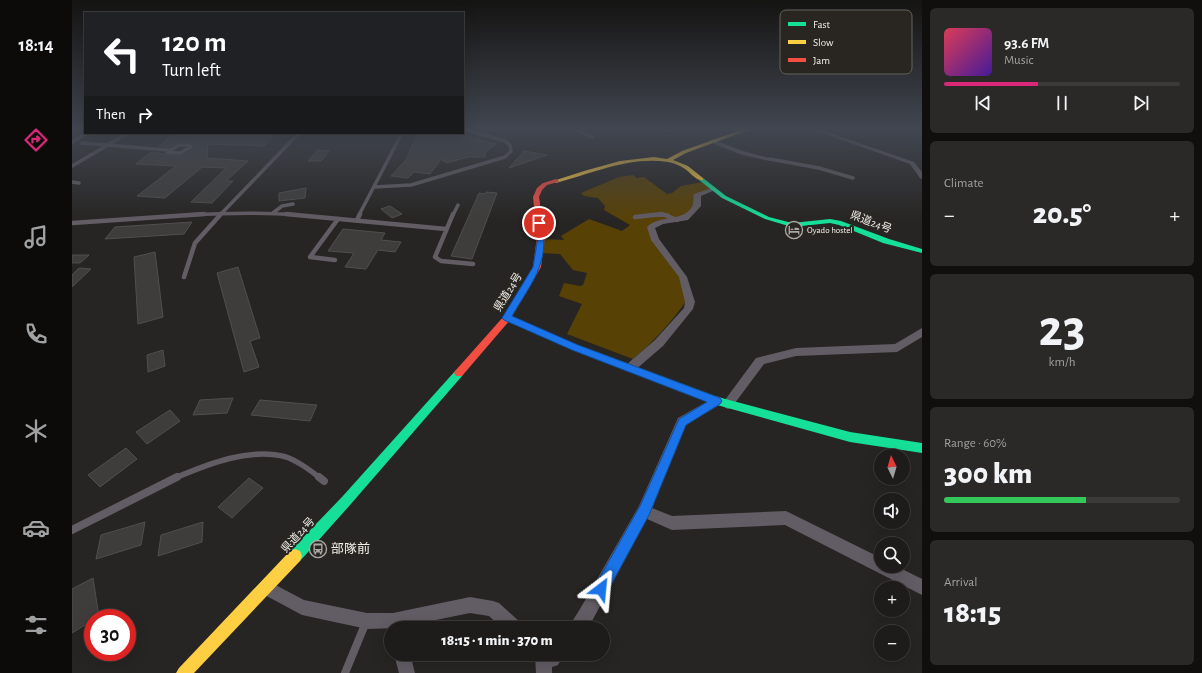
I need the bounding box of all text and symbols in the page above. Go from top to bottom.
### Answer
legend [780,10,912,74]
text: Fast [813,19,831,30]
icon: left [96,28,148,80]
text: 120 m [162,29,227,57]
text: 93.6 FM [1004,36,1049,51]
text: 18:14 [18,37,54,55]
text: Slow [813,37,834,48]
text: Music [1004,54,1034,67]
text: Jam [813,55,830,66]
text: Turn left [162,62,221,80]
icon: previous [972,92,994,114]
icon: pause [1051,92,1073,114]
icon: next [1130,92,1152,114]
icon: right [134,104,156,126]
text: Then [96,107,126,122]
icon: directions [22,126,50,154]
text: Climate [944,177,983,190]
text: 20.5° [1033,199,1091,229]
text: − [944,204,955,226]
text: + [1169,204,1180,226]
pin [522,206,556,240]
street label: 県道24号 [849,208,894,235]
icon: arrive [528,212,550,234]
hotel icon: Oyado hostel [784,220,804,240]
icon: music [22,223,50,251]
place label: Oyado hostel [807,226,853,235]
street label: 県道24号 [491,270,524,313]
text: 23 [1039,303,1085,355]
icon: phone [22,320,50,348]
text: km/h [1049,356,1075,369]
icon: climate [22,417,50,445]
text: Range · 60% [944,437,1007,450]
north arrow [874,449,910,485]
map controls [874,449,910,661]
text: 300 km [944,459,1032,489]
button: sound [874,493,910,529]
icon: car [22,514,50,542]
street label: 県道24号 [278,515,317,555]
button: search [874,537,910,573]
bus stop icon: 部隊前 [308,539,328,559]
place label: 部隊前 [331,541,370,556]
position arrow [580,568,622,610]
text: Arrival [944,576,977,589]
button: + [874,581,910,617]
text: 18:15 [944,598,1001,628]
speed limit sign: 30 [84,609,136,661]
icon: filters [22,611,50,639]
button: − [874,625,910,661]
text: 18:15 · 1 min · 370 m [441,633,553,648]

